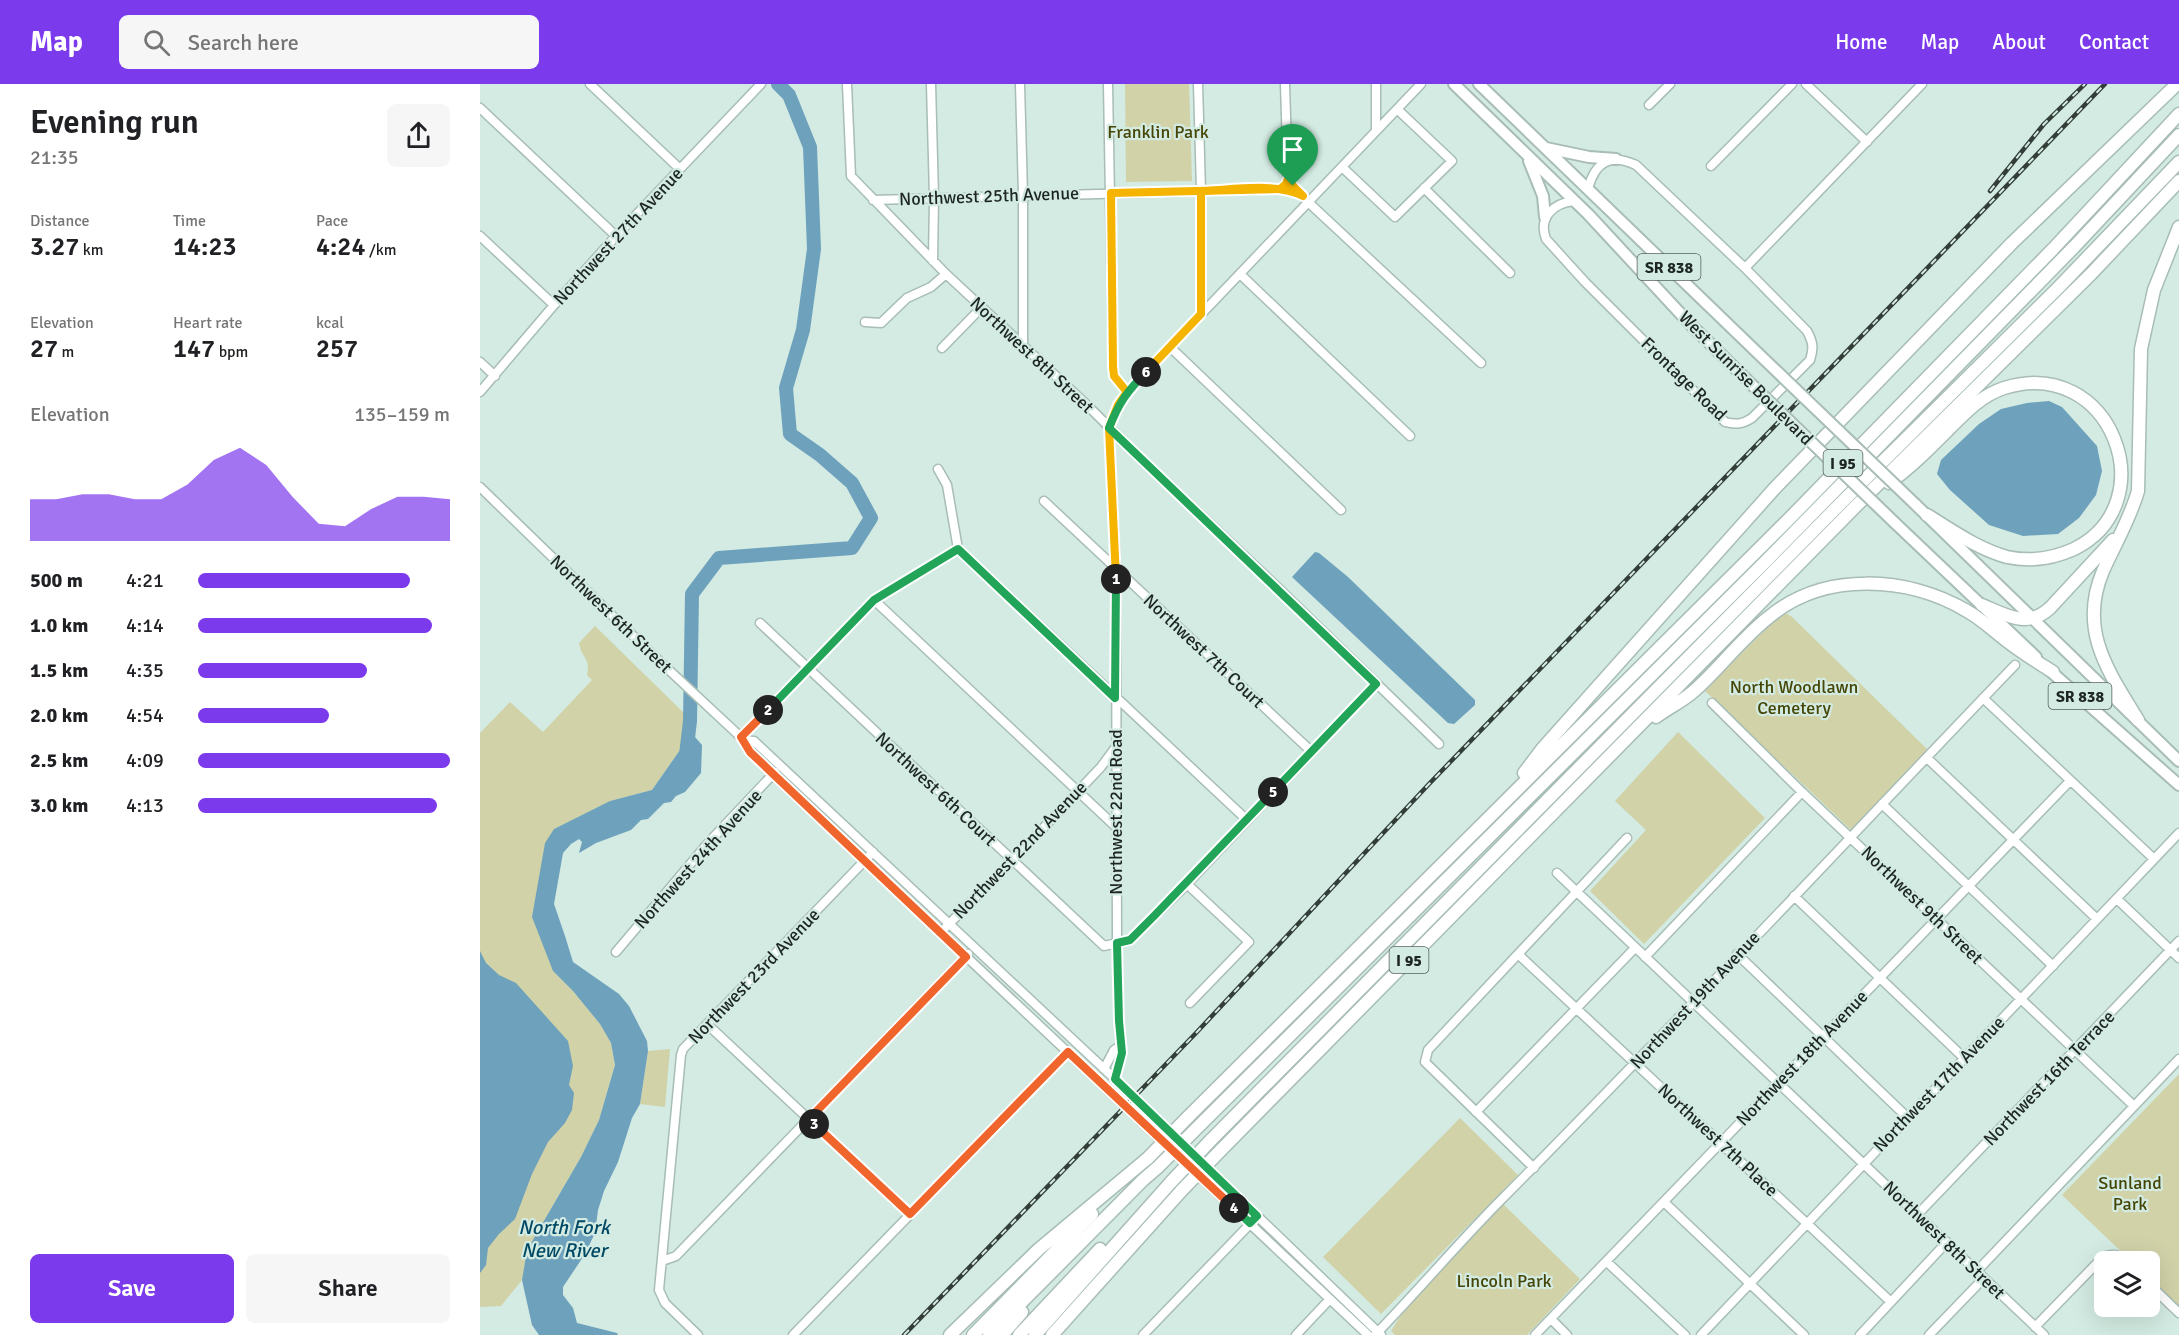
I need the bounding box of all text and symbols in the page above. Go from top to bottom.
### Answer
search box [119,15,539,69]
text: Map [30,25,83,59]
icon: search [140,26,173,59]
text: Search here [188,29,299,56]
text: Home [1835,29,1888,55]
text: Map [1921,29,1959,55]
text: About [1992,29,2046,55]
text: Contact [2079,29,2149,55]
text: Evening run [30,102,199,143]
button: share [387,104,450,167]
park label: Franklin Park [1107,121,1209,143]
pin [1267,124,1318,186]
icon: arrive [1276,133,1309,166]
text: 21:35 [30,145,79,170]
street label: Northwest 27th Avenue [549,163,687,309]
street label: Northwest 25th Avenue [899,182,1079,210]
text: Distance [30,211,90,231]
text: Time [173,211,206,231]
text: Pace [316,211,348,231]
text: 3.27 [30,231,79,263]
text: 14:23 [173,231,237,263]
text: 4:24 [316,231,365,263]
text: km [79,240,104,260]
text: /km [365,240,397,260]
road number: SR 838 [1638,254,1700,280]
street label: Northwest 8th Street [966,292,1098,418]
street label: West Sunrise Boulevard [1674,306,1818,450]
text: Elevation [30,313,94,333]
text: Heart rate [173,313,242,333]
text: kcal [316,313,344,333]
text: 27 [30,333,58,365]
text: 147 [173,333,215,365]
text: 257 [316,333,358,365]
street label: Frontage Road [1637,333,1731,425]
text: m [58,342,74,362]
text: bpm [215,342,248,362]
pin: 6 [1131,357,1161,387]
text: 6 [1142,362,1150,382]
text: Elevation [30,402,110,427]
text: 135–159 m [354,402,450,427]
road number: I 95 [1824,450,1862,476]
street label: Northwest 6th Street [545,550,677,678]
pin: 1 [1101,564,1131,594]
text: 500 m [30,568,83,593]
text: 4:21 [126,568,164,593]
text: 1 [1112,569,1120,589]
street label: Northwest 7th Court [1139,589,1269,713]
text: 1.0 km [30,613,88,638]
text: 4:14 [126,613,164,638]
text: 1.5 km [30,658,88,683]
text: 4:35 [126,658,164,683]
park label: North Woodlawn Cemetery [1730,676,1858,719]
road number: SR 838 [2048,683,2112,709]
pin: 2 [753,695,783,725]
text: 2 [764,700,772,720]
text: 2.0 km [30,703,88,728]
text: 4:54 [126,703,164,728]
street label: Northwest 6th Court [871,727,1001,851]
street label: Northwest 22nd Road [1105,729,1127,895]
text: 2.5 km [30,748,88,773]
text: 4:09 [126,748,164,773]
street label: Northwest 22nd Avenue [948,776,1092,924]
pin: 5 [1258,777,1288,807]
text: 5 [1269,782,1277,802]
street label: Northwest 24th Avenue [630,785,766,933]
text: 3.0 km [30,793,88,818]
text: 4:13 [126,793,164,818]
street label: Northwest 9th Street [1856,841,1988,969]
street label: Northwest 23rd Avenue [684,904,824,1048]
street label: Northwest 19th Avenue [1626,927,1764,1073]
road number: I 95 [1390,947,1428,973]
street label: Northwest 18th Avenue [1732,986,1872,1130]
street label: Northwest 16th Terrace [1979,1006,2119,1150]
street label: Northwest 17th Avenue [1869,1012,2009,1156]
street label: Northwest 7th Place [1653,1079,1783,1201]
pin: 3 [799,1109,829,1139]
text: 3 [810,1114,818,1134]
park label: Sunland Park [2098,1172,2162,1215]
street label: Northwest 8th Street [1878,1176,2010,1304]
pin: 4 [1219,1193,1249,1223]
text: 4 [1230,1198,1238,1218]
water label: North Fork New River [518,1215,612,1263]
map controls [2094,1251,2160,1317]
button: layers [2094,1251,2160,1317]
button: Save [30,1254,234,1323]
button: Share [246,1254,450,1323]
park label: Lincoln Park [1456,1270,1552,1292]

